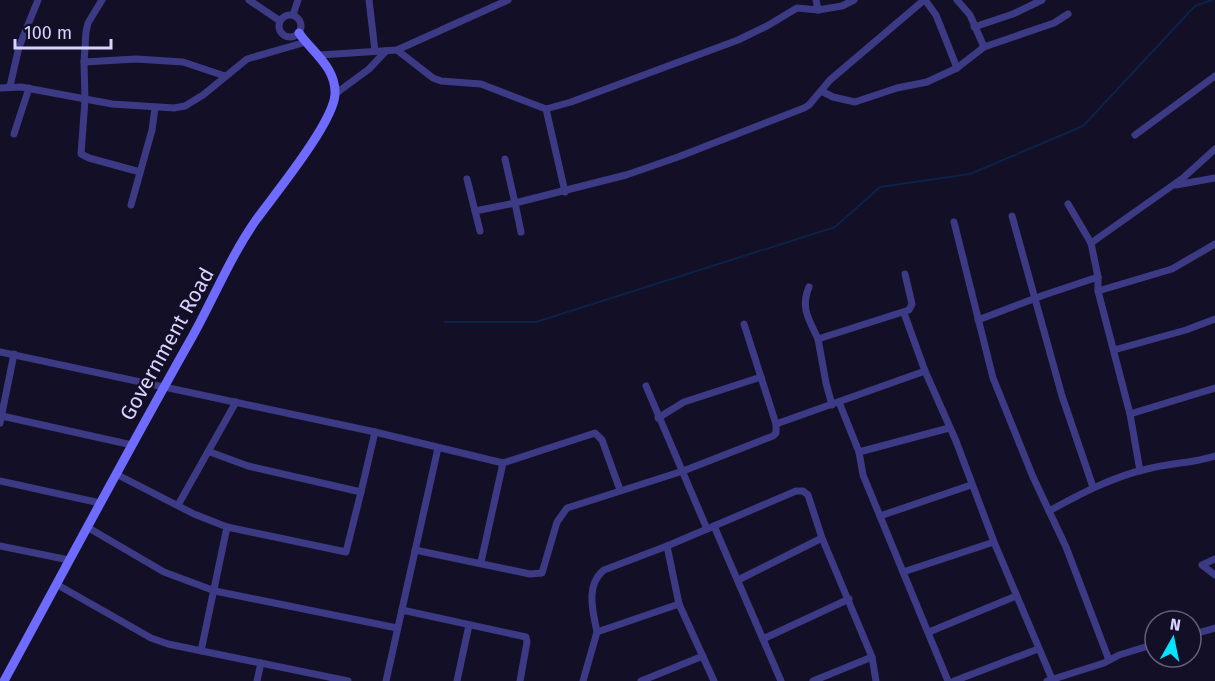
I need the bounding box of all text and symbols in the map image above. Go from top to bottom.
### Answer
scale bar [15,12,111,50]
text: 100 m [24,22,72,44]
street label: Government Road [114,263,220,425]
north arrow [1143,609,1203,669]
text: N [1169,614,1182,635]

